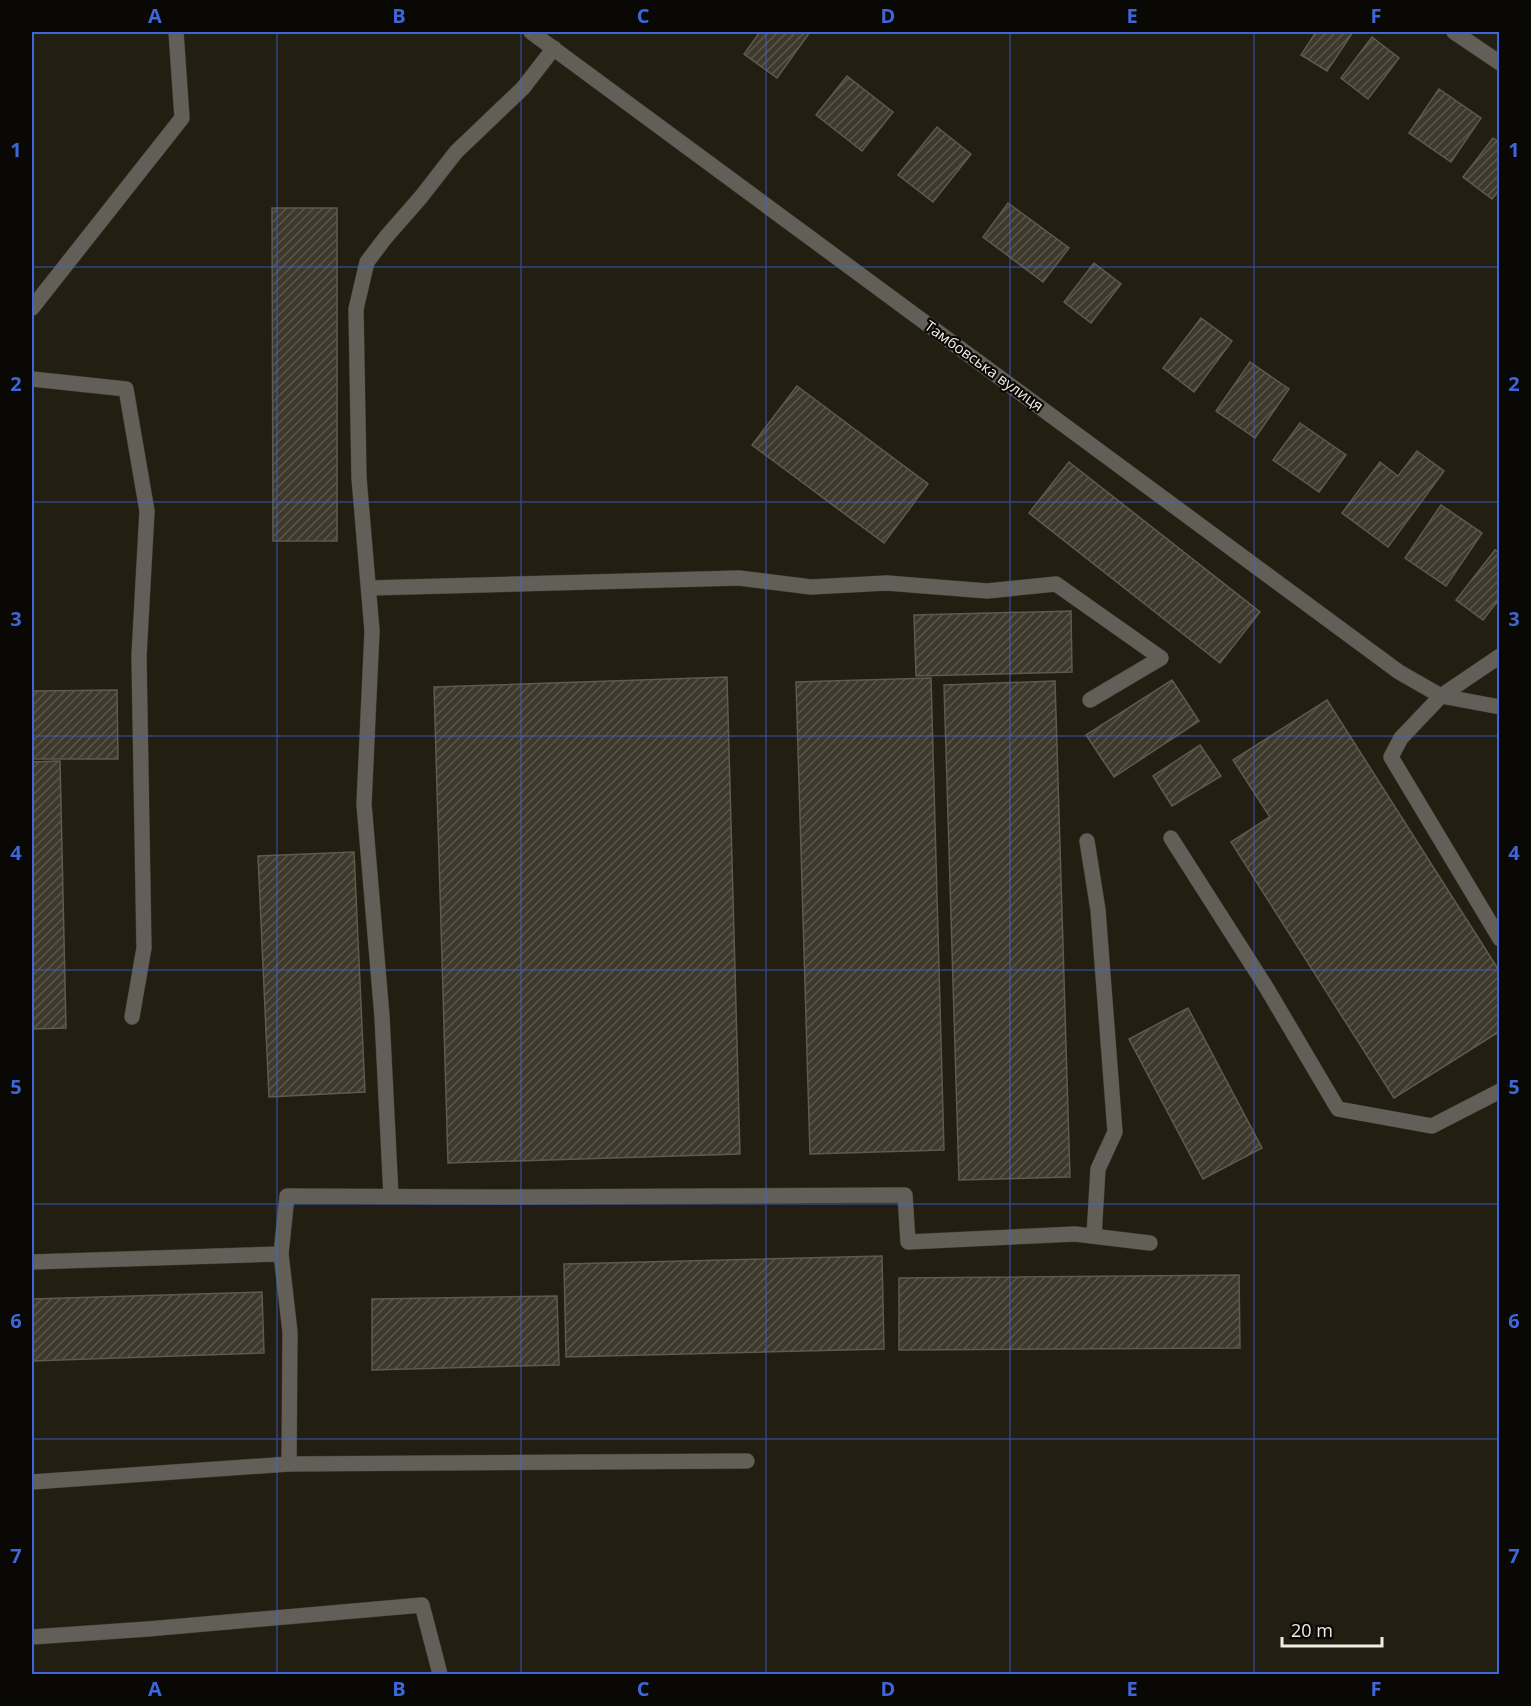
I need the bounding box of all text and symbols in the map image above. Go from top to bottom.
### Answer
text: A [148,2,162,29]
text: B [392,2,406,29]
text: C [637,2,650,29]
text: D [881,2,895,29]
text: E [1126,2,1138,29]
text: F [1371,2,1381,29]
text: 1 [10,136,22,163]
text: 1 [1508,136,1520,163]
street label: Тамбовська вулиця [921,315,1048,415]
text: 2 [10,370,22,397]
text: 2 [1508,370,1520,397]
text: 3 [10,605,22,632]
text: 3 [1508,605,1520,632]
text: 4 [10,839,22,866]
text: 4 [1508,839,1520,866]
text: 5 [10,1073,22,1100]
text: 5 [1508,1073,1520,1100]
text: 6 [10,1307,22,1334]
text: 6 [1508,1307,1520,1334]
text: 7 [10,1542,22,1569]
text: 7 [1508,1542,1520,1569]
scale bar [1282,1610,1382,1648]
text: 20 m [1291,1618,1333,1642]
text: A [148,1675,162,1702]
text: B [392,1675,406,1702]
text: C [637,1675,650,1702]
text: D [881,1675,895,1702]
text: E [1126,1675,1138,1702]
text: F [1371,1675,1381,1702]

